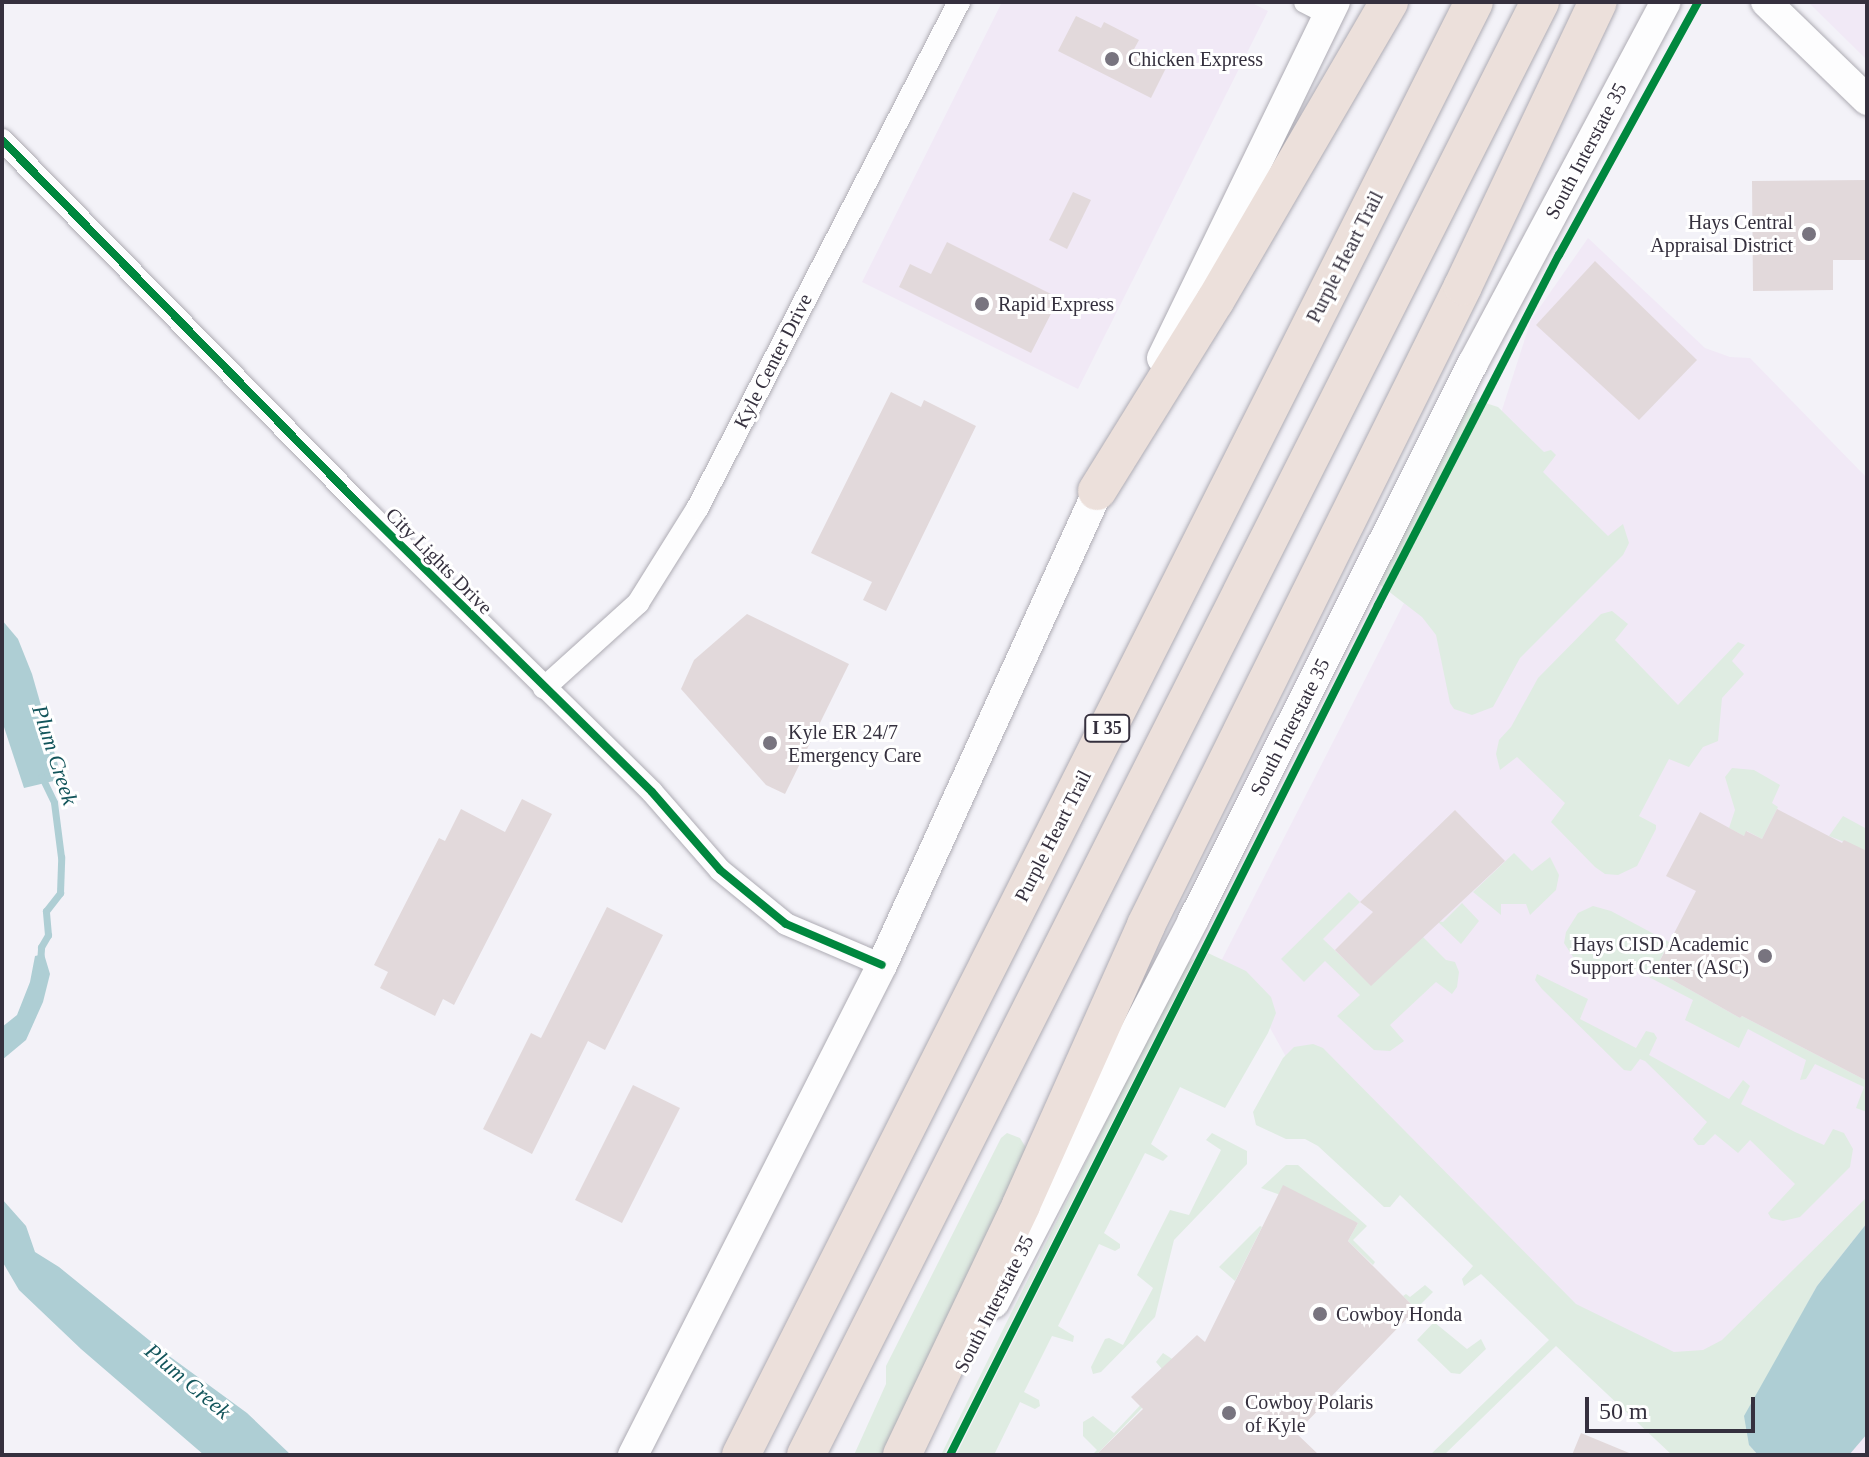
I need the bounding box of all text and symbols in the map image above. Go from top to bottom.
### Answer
place label: Chicken Express [1128,47,1263,71]
marker: Chicken Express [1103,50,1121,68]
street label: South Interstate 35 [1540,79,1632,223]
street label: Purple Heart Trail [1301,187,1389,327]
place label: Hays Central Appraisal District [1650,210,1793,257]
marker: Hays Central Appraisal District [1800,225,1818,243]
street label: Kyle Center Drive [729,290,817,432]
place label: Rapid Express [998,292,1114,316]
marker: Rapid Express [973,295,991,313]
street label: City Lights Drive [381,503,497,619]
street label: South Interstate 35 [1245,654,1335,800]
water label: Plum Creek [26,702,84,808]
road number: I 35 [1083,714,1131,742]
place label: Kyle ER 24/7 Emergency Care [788,720,921,767]
marker: Kyle ER 24/7 Emergency Care [759,732,781,754]
street label: Purple Heart Trail [1009,766,1097,906]
place label: Hays CISD Academic Support Center (ASC) [1570,932,1749,979]
marker: Hays CISD Academic Support Center (ASC) [1756,947,1774,965]
street label: South Interstate 35 [949,1231,1039,1377]
place label: Cowboy Honda [1336,1302,1462,1326]
marker: Cowboy Honda [1311,1305,1329,1323]
water label: Plum Creek [140,1338,236,1424]
scale bar [1589,1381,1759,1431]
place label: Cowboy Polaris of Kyle [1245,1390,1373,1437]
text: 50 m [1599,1398,1648,1424]
marker: Cowboy Polaris of Kyle [1220,1404,1238,1422]

